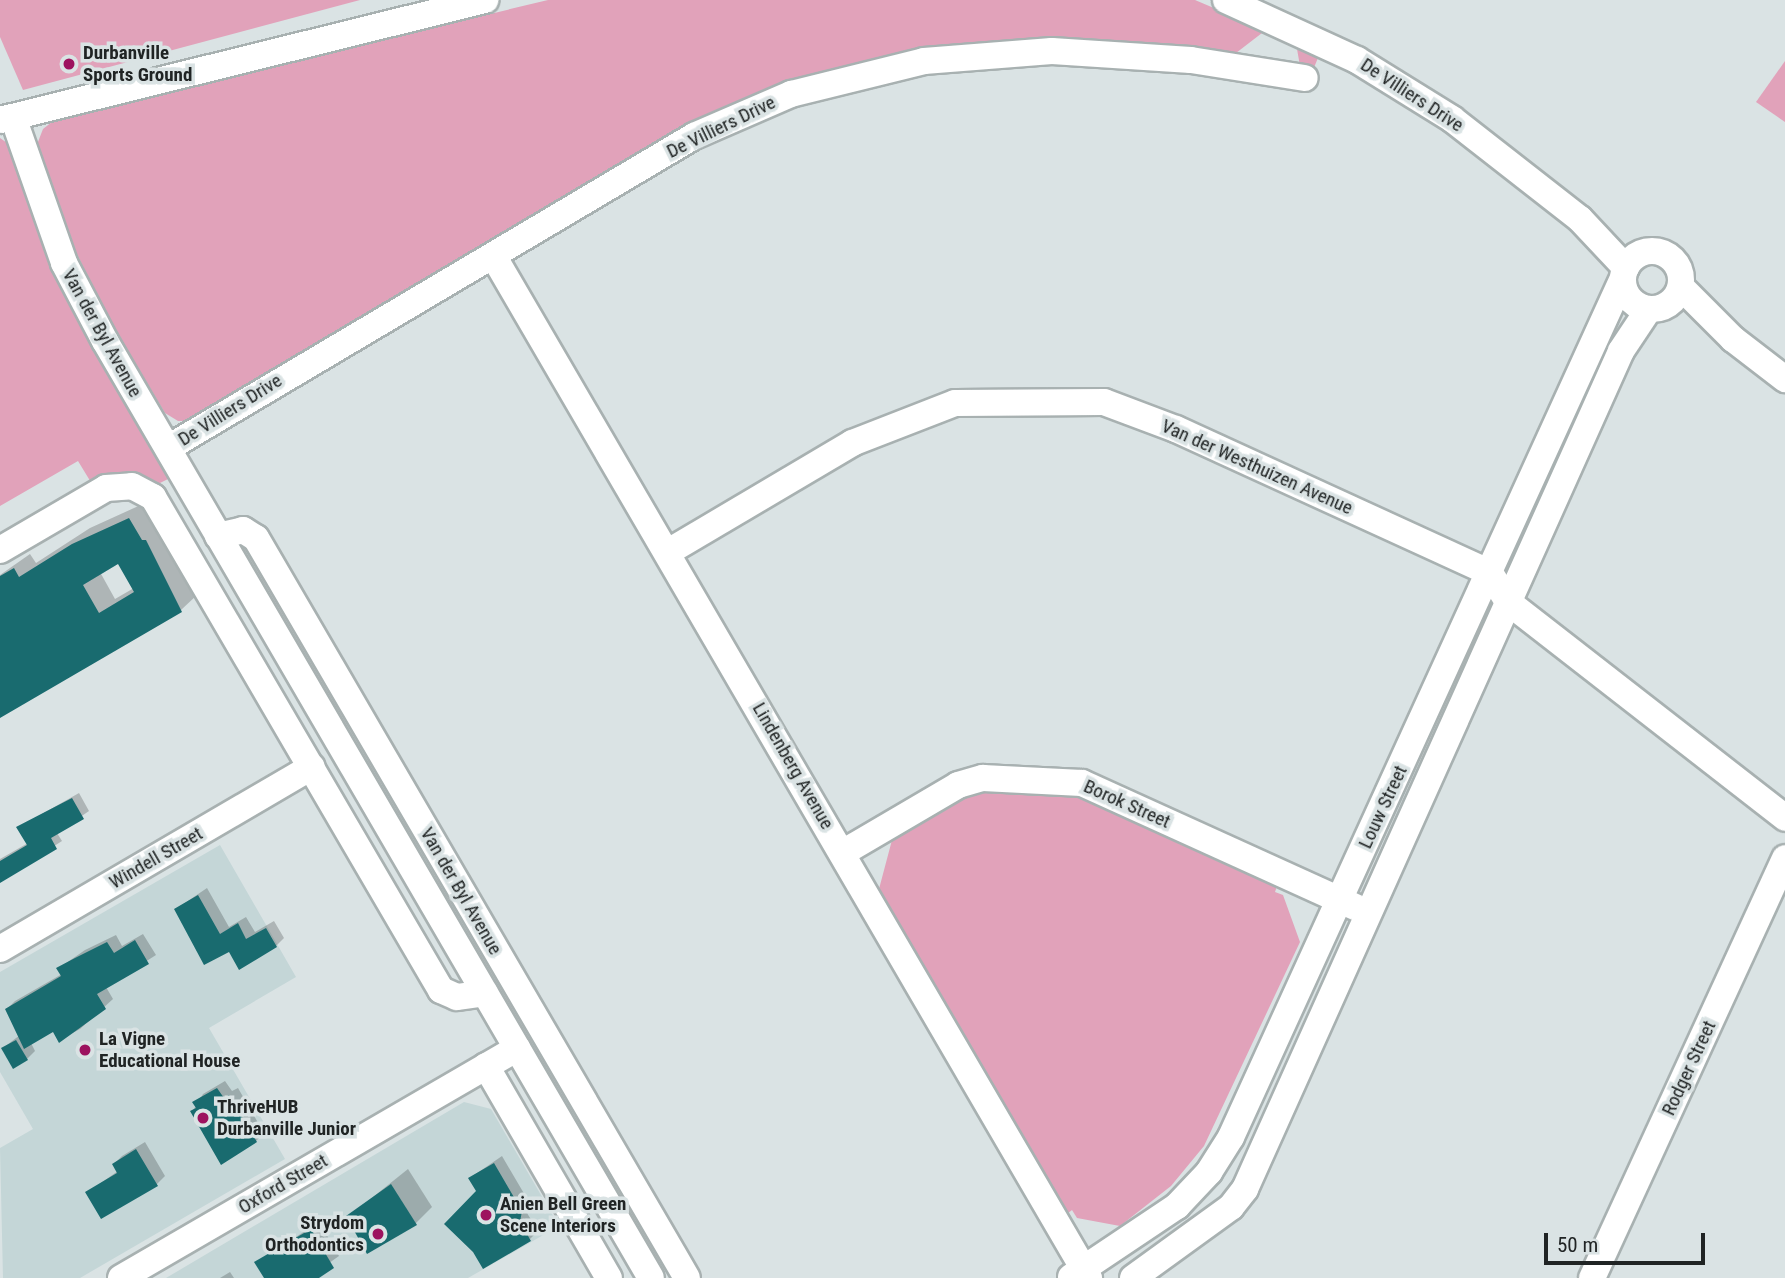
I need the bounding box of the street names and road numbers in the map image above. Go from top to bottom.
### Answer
street label: De Villiers Drive [1356,53,1468,137]
street label: De Villiers Drive [663,91,779,163]
street label: Van der Byl Avenue [57,265,147,401]
street label: De Villiers Drive [174,369,286,451]
street label: Van der Westhuizen Avenue [1158,415,1356,519]
street label: Lindenberg Avenue [748,699,838,833]
street label: Louw Street [1354,762,1412,852]
street label: Borok Street [1080,775,1174,833]
street label: Windell Street [105,822,207,894]
street label: Van der Byl Avenue [415,823,507,959]
street label: Rodger Street [1657,1017,1721,1119]
street label: Oxford Street [234,1149,332,1219]

